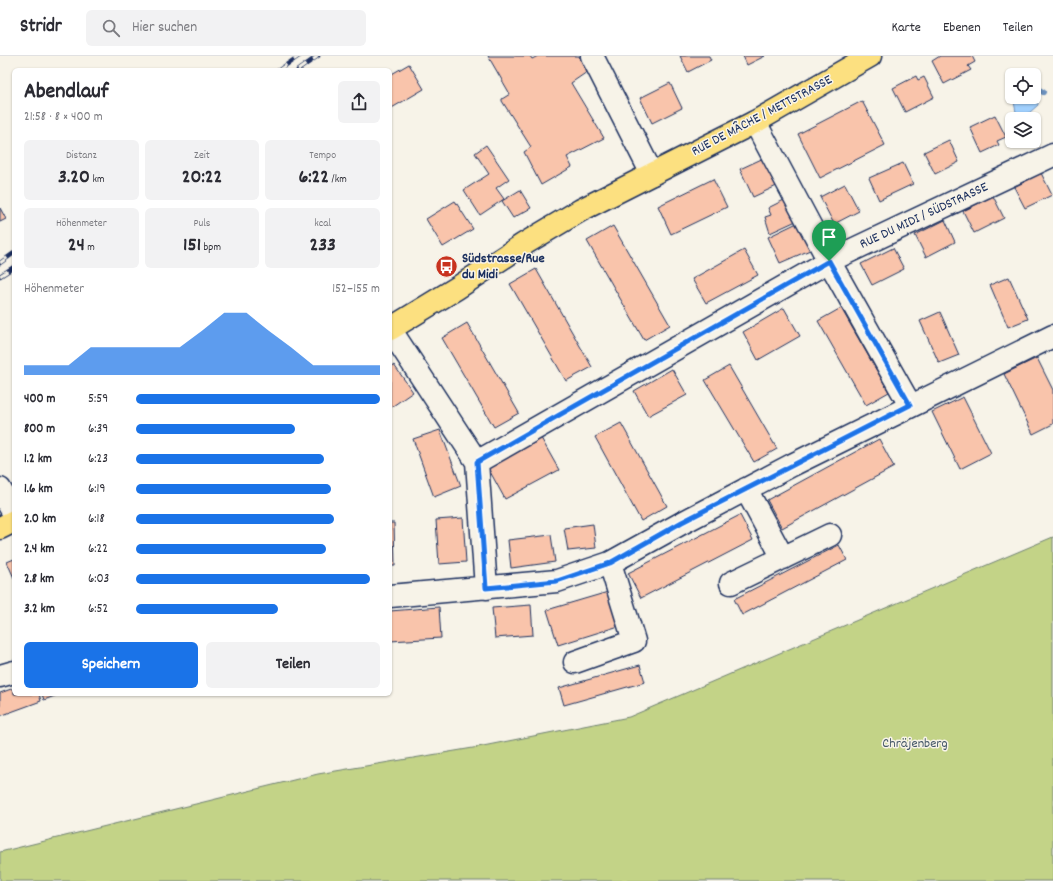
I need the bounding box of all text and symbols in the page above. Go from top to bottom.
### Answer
search box [86,10,366,46]
text: Stridr [20,14,62,41]
icon: search [100,17,122,39]
text: Hier suchen [132,17,197,39]
text: Karte [891,18,921,38]
text: Ebenen [943,18,981,38]
text: Teilen [1003,18,1033,38]
map controls [1005,68,1041,148]
button: locate [1005,68,1041,104]
street label: RUE DE MÂCHE / METTSTRASSE [688,70,837,162]
text: Abendlauf [24,77,108,108]
button: share [338,81,380,123]
text: 21:58 · 8 × 400 m [24,108,103,127]
button: layers [1005,112,1041,148]
text: Distanz [66,148,97,164]
text: Zeit [194,148,210,164]
text: Tempo [309,148,336,164]
text: 3.20 [58,164,90,192]
text: 20:22 [182,164,222,192]
text: 6:22 [298,164,329,192]
text: km [90,172,105,188]
text: /km [329,172,347,188]
street label: RUE DU MIDI / SÜDSTRASSE [857,177,992,255]
text: Höhenmeter [56,216,107,232]
text: Puls [194,216,210,232]
text: kcal [314,216,331,232]
pin [812,220,846,261]
icon: arrive [818,226,840,248]
text: 24 [68,232,85,260]
text: 151 [183,232,201,260]
text: 233 [309,232,336,260]
text: m [85,240,95,256]
text: bpm [201,240,221,256]
place label: Südstrasse/Rue du Midi [462,249,545,285]
bus stop icon: Südstrasse/Rue du Midi [433,254,459,280]
text: Höhenmeter [24,280,84,299]
text: 152–155 m [332,280,380,299]
text: 400 m [24,390,55,409]
text: 5:59 [88,390,108,409]
text: 800 m [24,420,55,439]
text: 6:39 [88,420,108,439]
text: 1.2 km [24,450,52,469]
text: 6:23 [88,450,108,469]
text: 1.6 km [24,480,53,499]
text: 6:19 [88,480,105,499]
text: 2.0 km [24,510,56,529]
text: 6:18 [88,510,105,529]
text: 2.4 km [24,540,54,559]
text: 6:22 [88,540,108,559]
text: 2.8 km [24,570,54,589]
text: 6:03 [88,570,109,589]
text: 3.2 km [24,600,55,619]
text: 6:52 [88,600,108,619]
button: Speichern [24,642,198,688]
button: Teilen [206,642,380,688]
park label: Chräjenberg [882,734,948,754]

